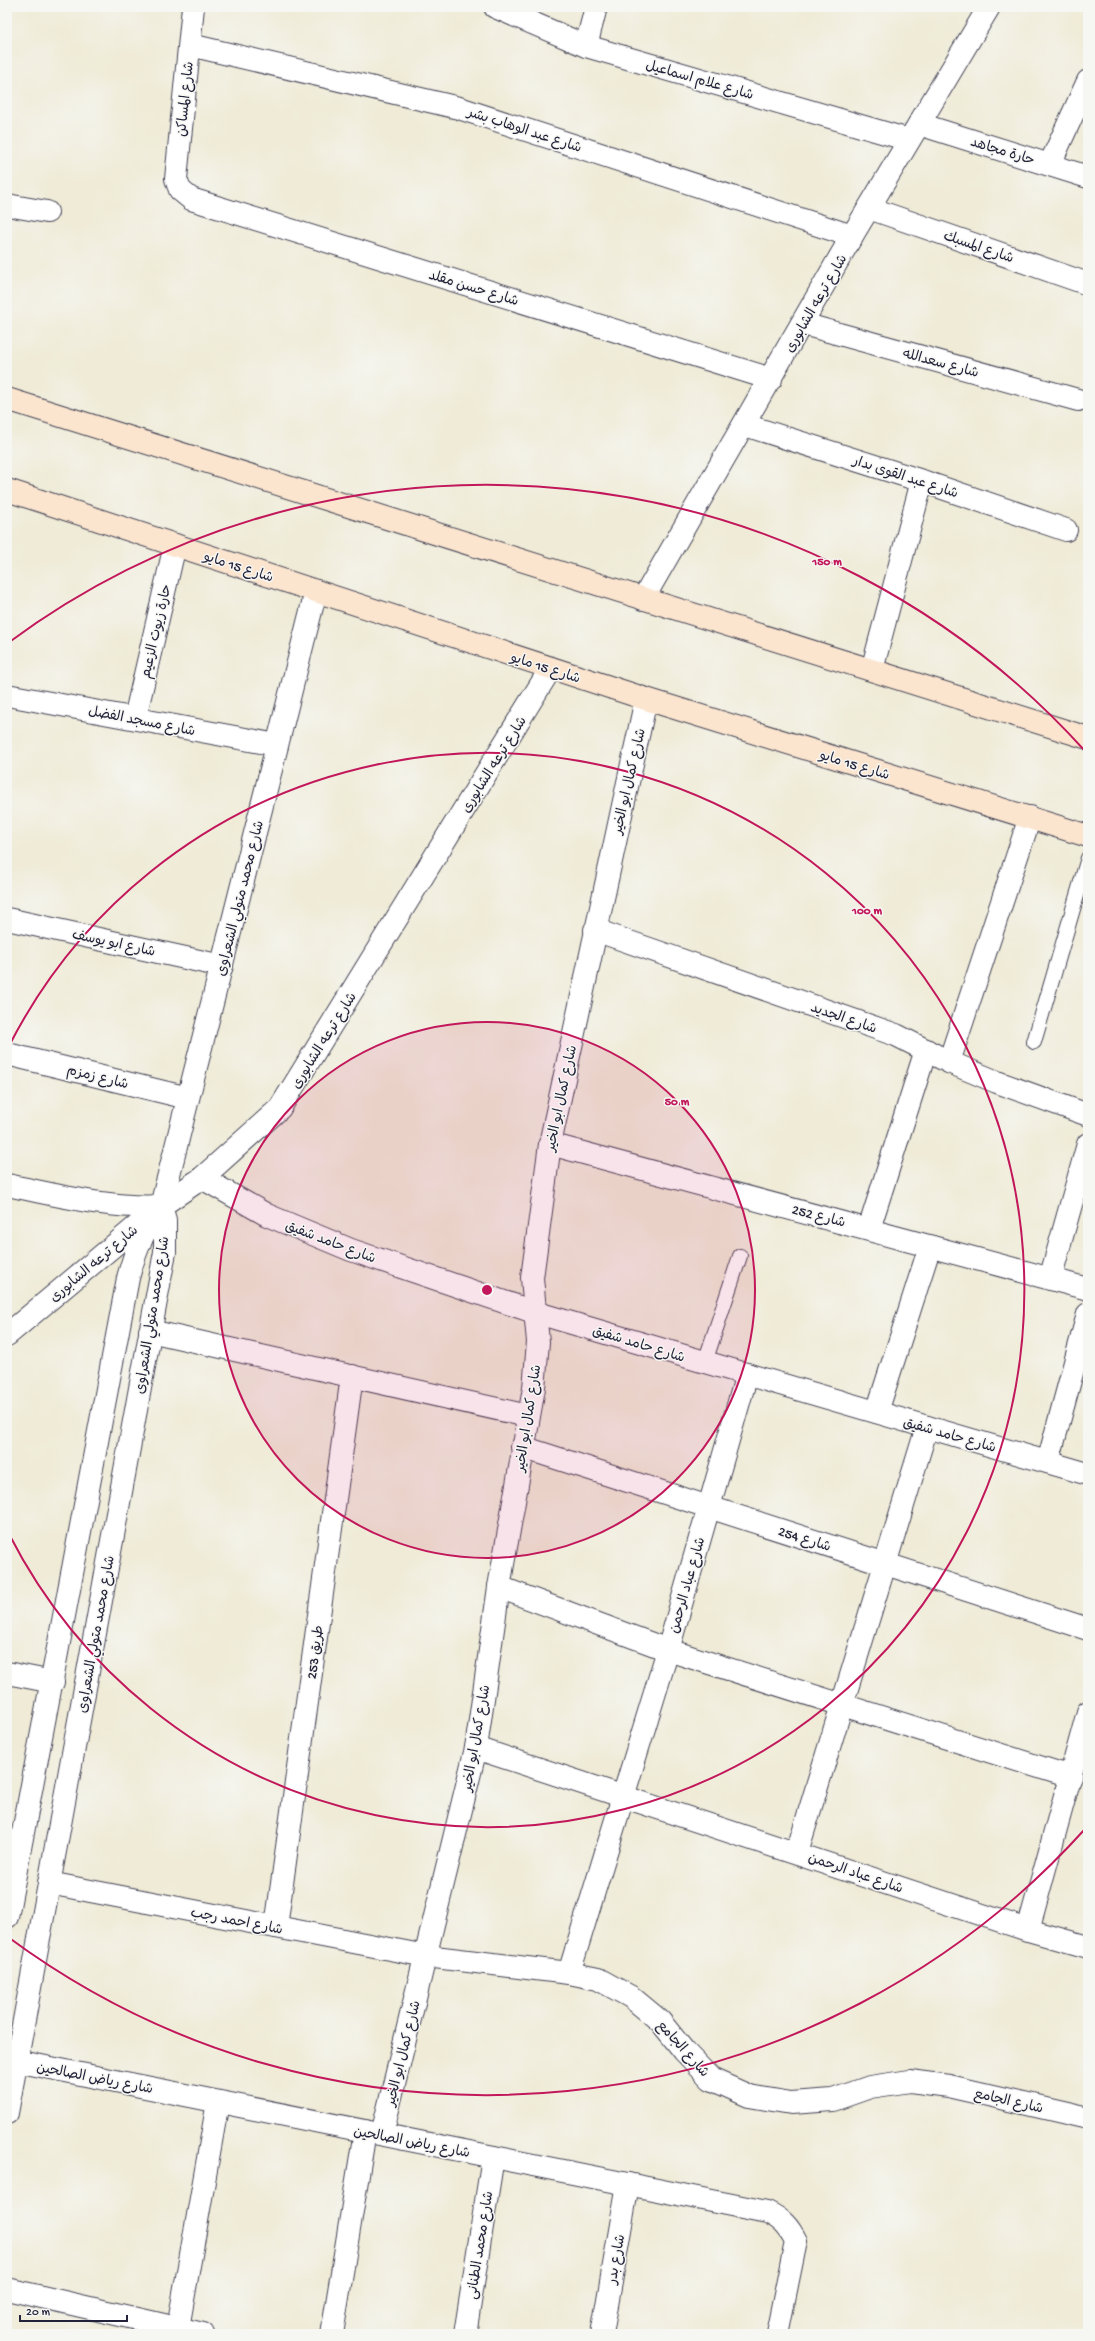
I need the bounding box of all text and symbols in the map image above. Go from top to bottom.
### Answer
street label: شارع علام اسماعيل [643,58,755,105]
street label: شارع المساكن [174,61,199,138]
street label: شارع عبد الوهاب بشر [464,105,584,158]
street label: حارة مجاهد [968,135,1037,170]
street label: شارع المسبك [941,228,1015,268]
street label: شارع ترعه الشابورى [782,252,852,356]
street label: شارع حسن مقلد [426,268,520,311]
street label: شارع سعدالله [900,346,980,383]
street label: شارع عبد القوى بدار [849,453,960,503]
street label: شارع 15 مايو [200,549,275,588]
text: 150 m [811,556,842,570]
street label: حارة زيوت الزعيم [138,583,177,680]
street label: شارع 15 مايو [507,650,582,689]
street label: شارع مسجد الفضل [87,704,196,741]
street label: شارع ترعه الشابورى [459,714,532,817]
street label: شارع كمال ابو الخير [610,727,651,837]
street label: شارع 15 مايو [816,747,891,785]
street label: شارع محمد متولي الشعراوى [214,819,271,979]
text: 100 m [851,905,882,919]
street label: شارع ابو يوسف [70,927,157,962]
street label: شارع ترعه الشابورى [289,990,362,1093]
street label: شارع الجديد [808,1000,879,1039]
street label: شارع كمال ابو الخير [543,1044,582,1154]
street label: شارع زمزم [65,1063,130,1094]
text: 50 m [665,1096,690,1110]
street label: شارع 252 [790,1202,847,1233]
street label: شارع حامد شفيق [282,1218,378,1268]
street label: شارع ترعه الشابورى [47,1223,142,1307]
street label: شارع محمد متولي الشعراوى [133,1235,176,1396]
centre of rings [480,1283,494,1297]
street label: شارع حامد شفيق [590,1323,687,1368]
street label: شارع كمال ابو الخير [512,1364,546,1474]
street label: شارع حامد شفيق [901,1415,998,1458]
street label: شارع 254 [776,1524,833,1557]
street label: شارع عباد الرحمن [667,1536,710,1636]
street label: شارع محمد متولي الشعراوى [75,1554,122,1715]
street label: طريق 253 [304,1624,329,1680]
street label: شارع كمال ابو الخير [460,1684,495,1794]
street label: شارع عباد الرحمن [806,1850,905,1899]
street label: شارع احمد رجب [189,1905,284,1940]
street label: شارع كمال ابو الخير [383,1999,426,2109]
street label: شارع الجامع [652,2018,712,2082]
street label: شارع رياض الصالحين [35,2060,154,2099]
street label: شارع الجامع [972,2086,1045,2119]
street label: شارع رياض الصالحين [352,2124,471,2163]
street label: شارع محمد الطنانى [465,2190,498,2301]
street label: شارع بدر [605,2233,630,2287]
scale bar [20,2297,127,2323]
text: 20 m [26,2306,51,2320]

